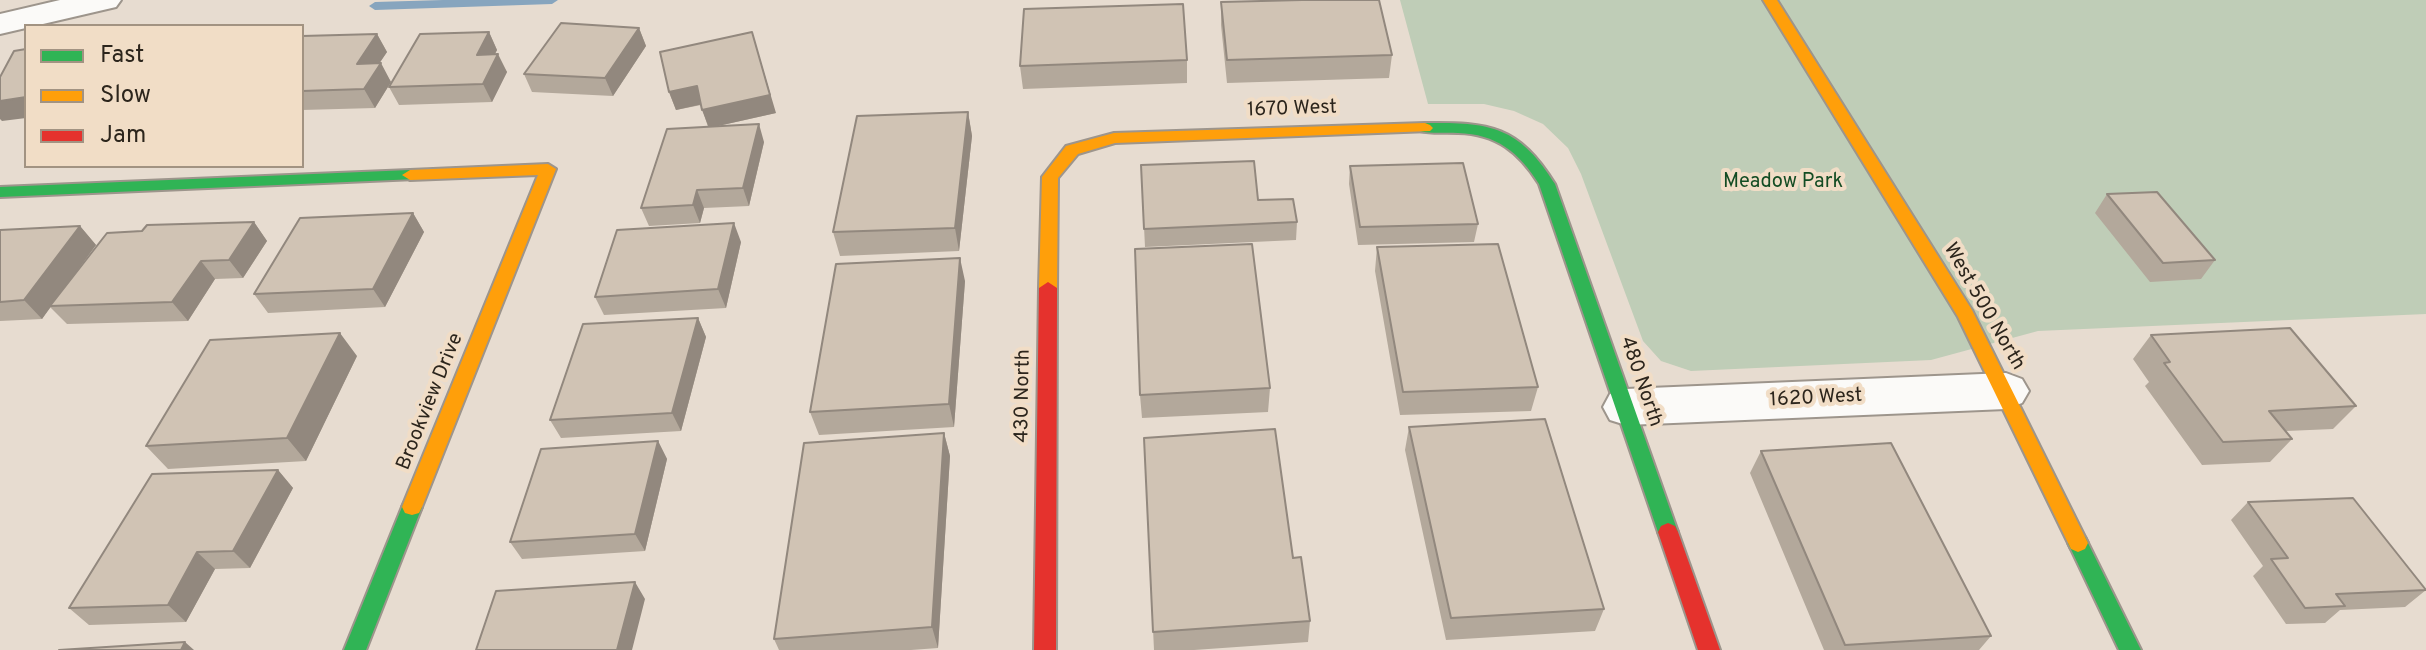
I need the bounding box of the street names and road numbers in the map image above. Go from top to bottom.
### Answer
street label: 1670 West [1247,96,1337,124]
street label: West 500 North [1937,239,2029,375]
street label: Brookview Drive [393,330,469,474]
street label: 480 North [1613,334,1667,430]
street label: 430 North [1011,349,1037,443]
street label: 1620 West [1769,385,1863,413]

